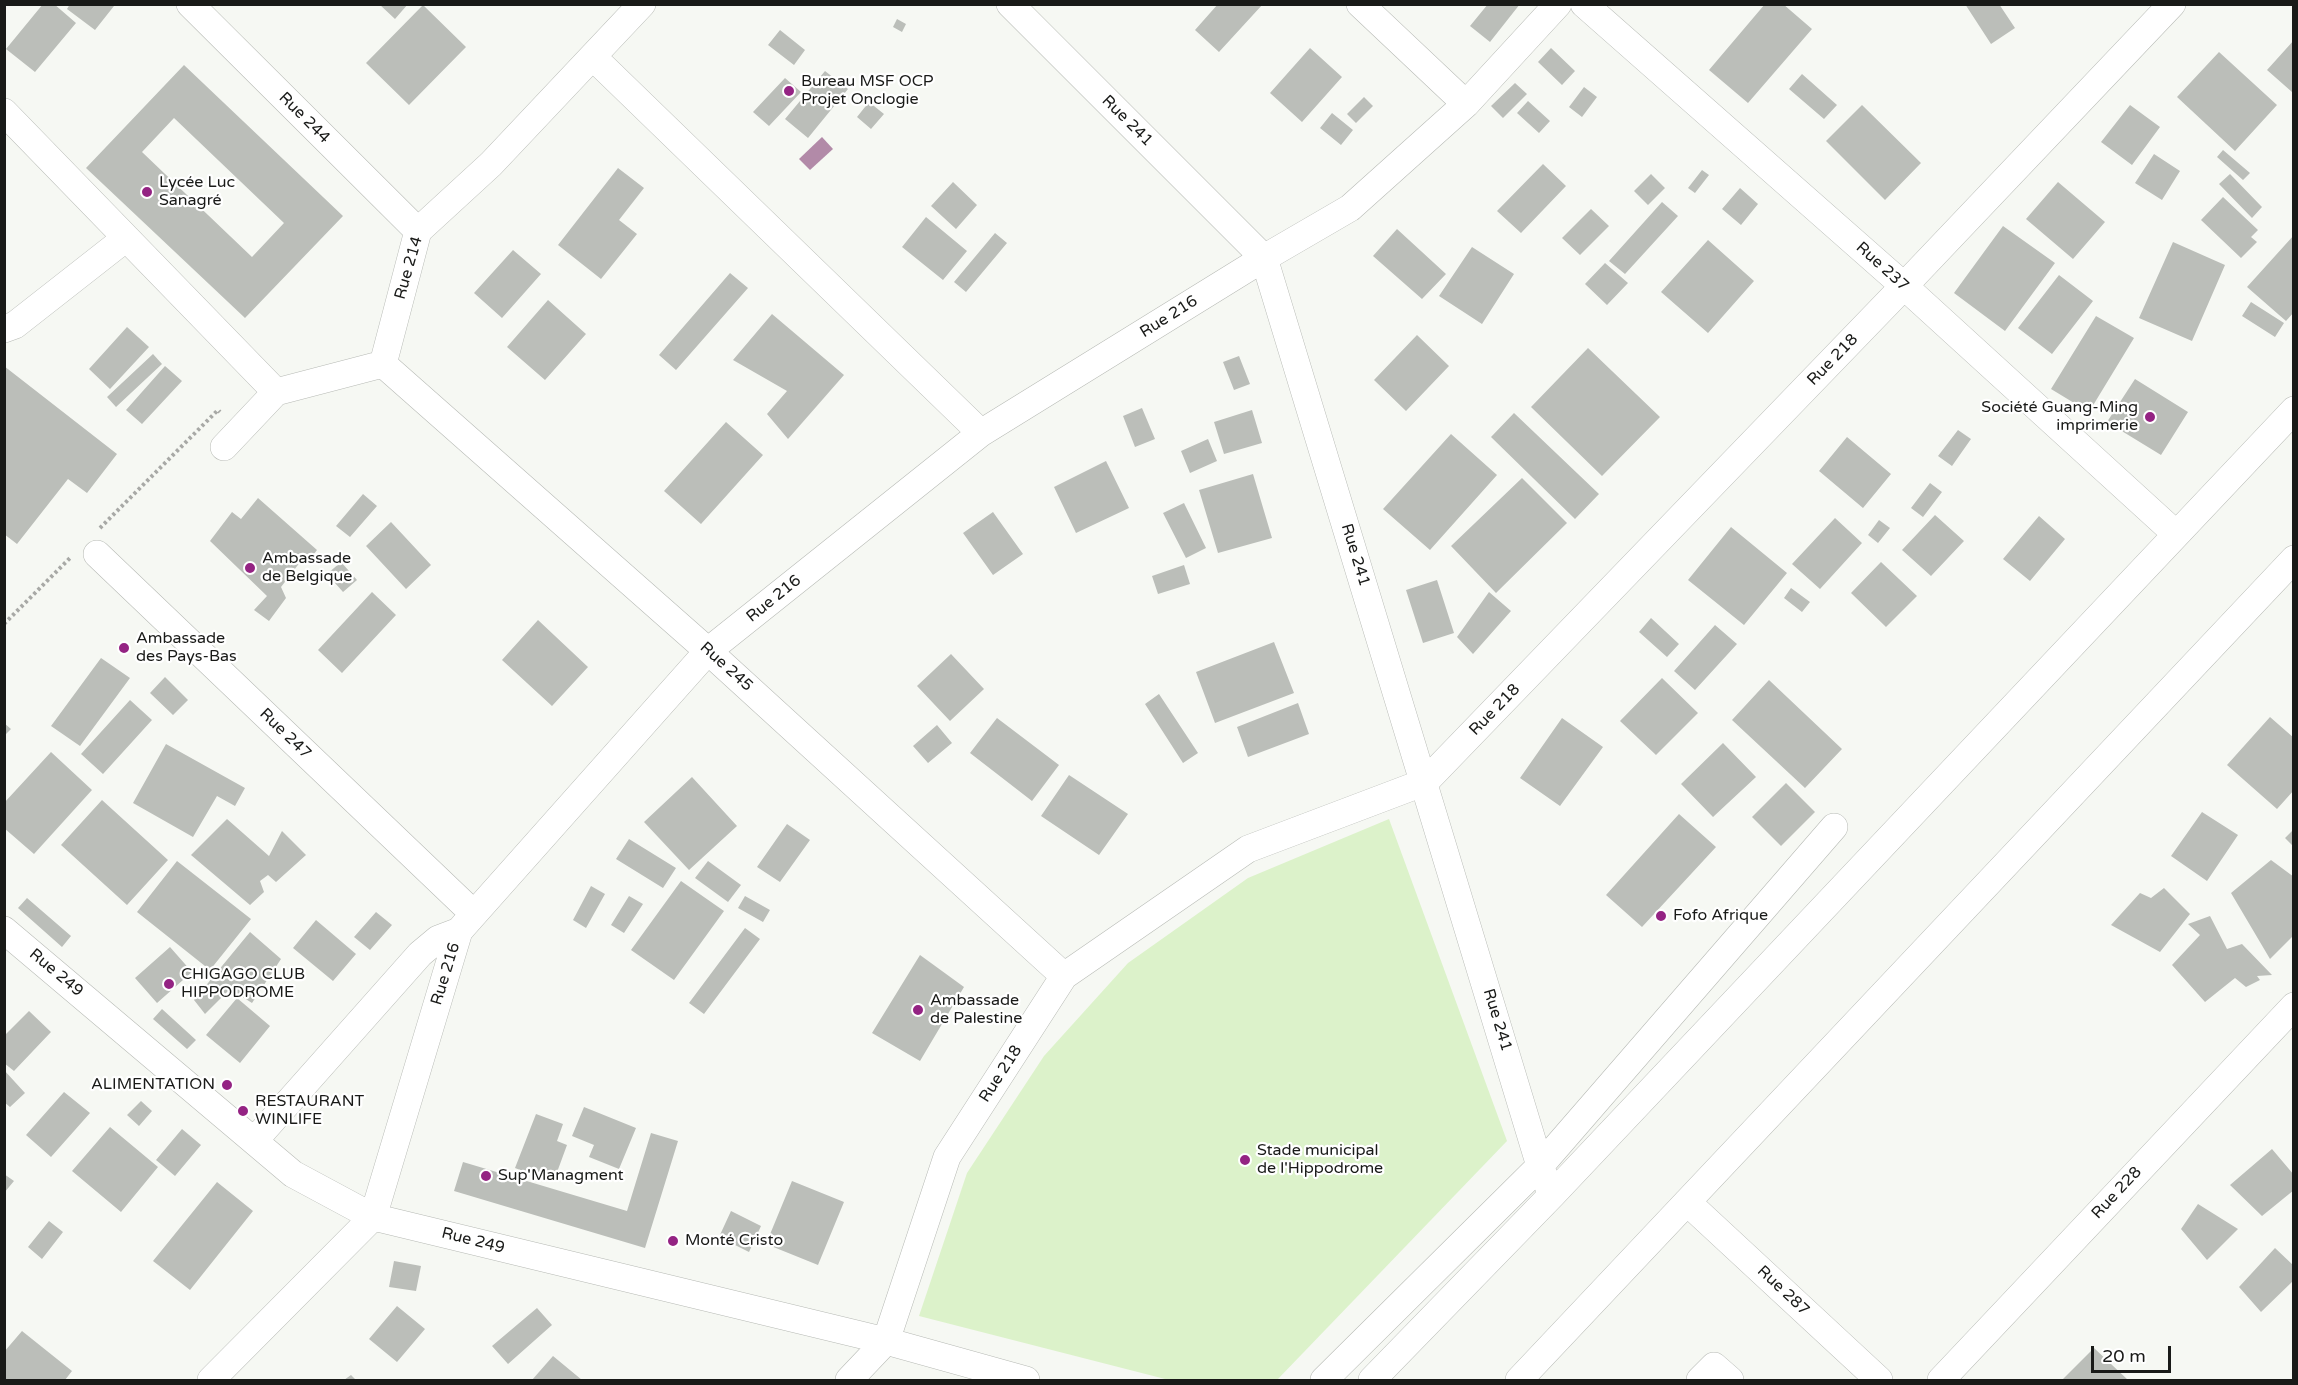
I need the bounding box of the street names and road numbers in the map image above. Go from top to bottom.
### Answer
street label: Rue 244 [274,88,334,148]
street label: Rue 241 [1097,91,1157,151]
street label: Rue 214 [391,234,427,302]
street label: Rue 237 [1852,238,1912,296]
street label: Rue 216 [1137,292,1201,342]
street label: Rue 218 [1804,330,1862,390]
street label: Rue 241 [1336,521,1374,589]
street label: Rue 216 [743,571,805,627]
street label: Rue 245 [696,638,756,696]
street label: Rue 218 [1466,680,1524,740]
street label: Rue 247 [255,705,315,763]
street label: Rue 216 [427,940,465,1008]
street label: Rue 249 [25,945,87,1001]
street label: Rue 241 [1478,986,1516,1054]
street label: Rue 218 [975,1042,1027,1106]
street label: Rue 228 [2088,1163,2146,1223]
street label: Rue 249 [439,1224,507,1258]
street label: Rue 287 [1753,1262,1813,1320]

